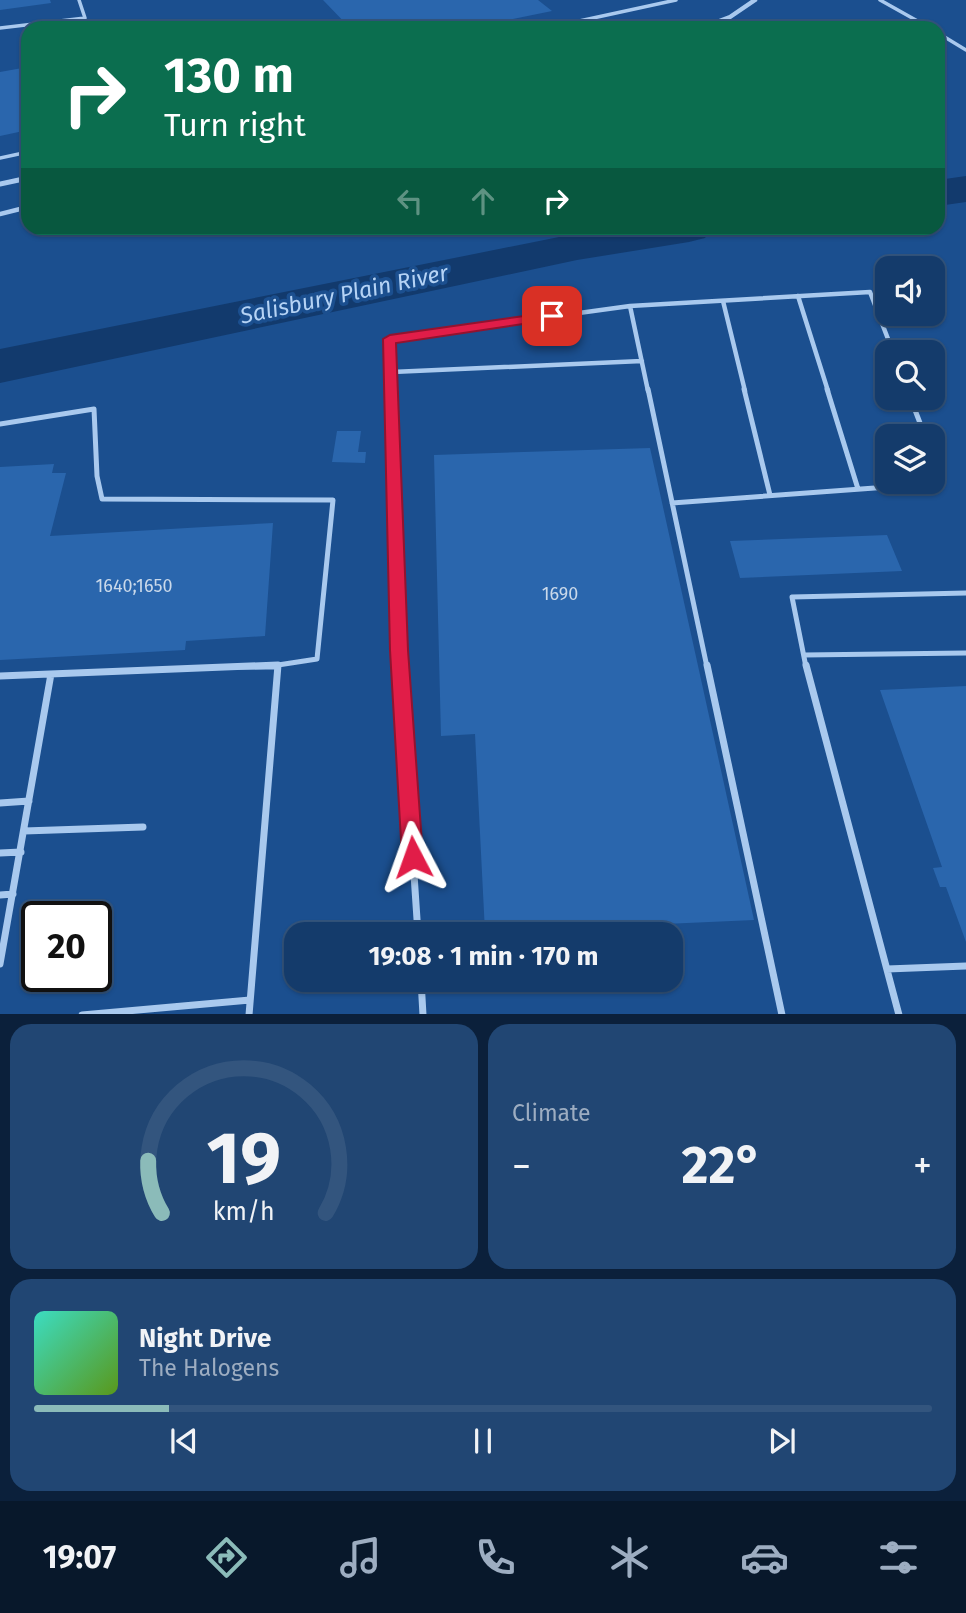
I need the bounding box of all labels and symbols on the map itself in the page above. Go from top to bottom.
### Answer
water label: Salisbury Plain River [237,258,452,330]
pin [522,286,582,346]
house number: 1640;1650 [96,575,172,597]
house number: 1690 [542,583,578,605]
position arrow [376,820,450,894]
speed limit sign: 20 [21,901,112,992]

